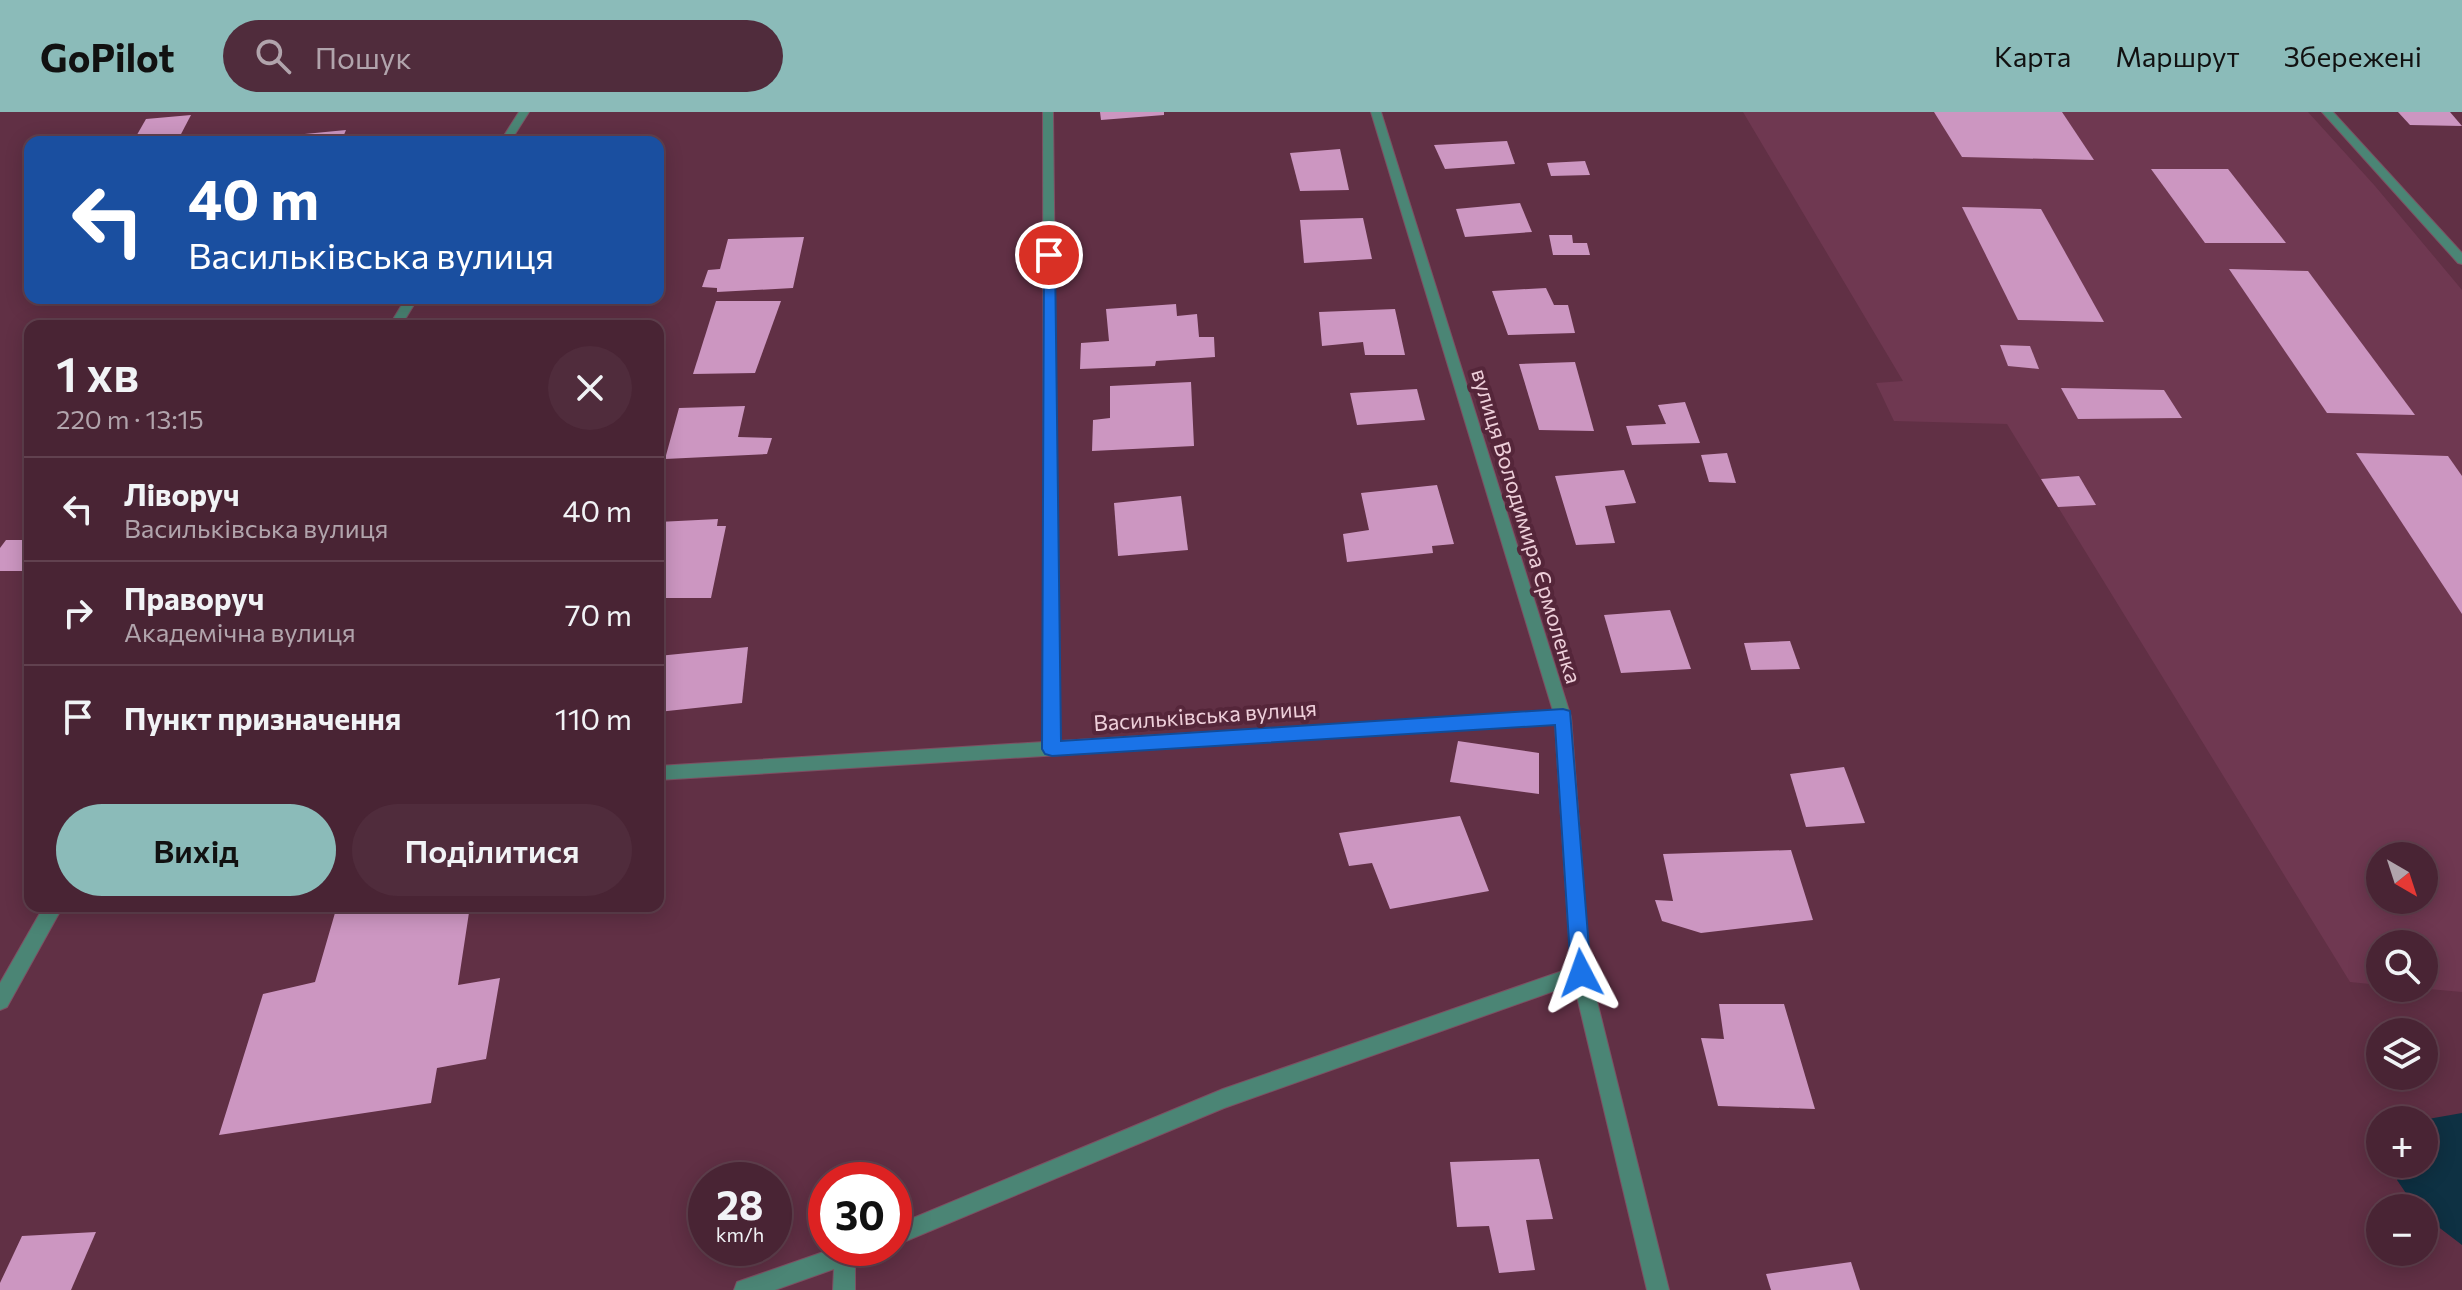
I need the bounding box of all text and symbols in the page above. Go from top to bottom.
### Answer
search box [223,20,783,92]
text: GoPilot [40,33,175,80]
icon: search [251,34,295,78]
text: Пошук [315,38,411,75]
text: Карта [1994,39,2071,73]
text: Маршрут [2115,39,2240,73]
text: Збережені [2284,39,2422,73]
text: 40 m [188,163,319,232]
icon: left [56,168,160,272]
pin [1015,221,1083,289]
text: Васильківська вулиця [188,232,554,276]
icon: arrive [1027,233,1071,277]
text: 1 хв [56,343,139,402]
button: close [548,346,632,430]
street label: вулиця Володимира Єрмоленка [1466,365,1588,687]
text: 220 m · 13:15 [56,403,204,434]
text: Ліворуч [124,475,240,512]
icon: left [56,487,100,531]
text: 40 m [563,491,632,528]
text: Васильківська вулиця [124,512,388,543]
text: Праворуч [124,579,264,616]
icon: right [56,591,100,635]
text: 70 m [565,595,632,632]
text: Академічна вулиця [124,616,356,647]
street label: Васильківська вулиця [1092,694,1318,736]
icon: arrive [56,695,100,739]
text: Пункт призначення [124,699,401,736]
text: 110 m [555,699,632,736]
button: Вихід [56,804,336,896]
button: Поділитися [352,804,632,896]
north arrow [2366,842,2438,914]
map controls [2366,842,2438,1266]
button: search [2366,930,2438,1002]
position arrow [1539,931,1623,1015]
button: layers [2366,1018,2438,1090]
button: + [2366,1106,2438,1178]
speed limit sign: 30 [808,1162,912,1266]
text: 28 [716,1179,764,1228]
button: − [2366,1194,2438,1266]
text: km/h [716,1222,764,1246]

